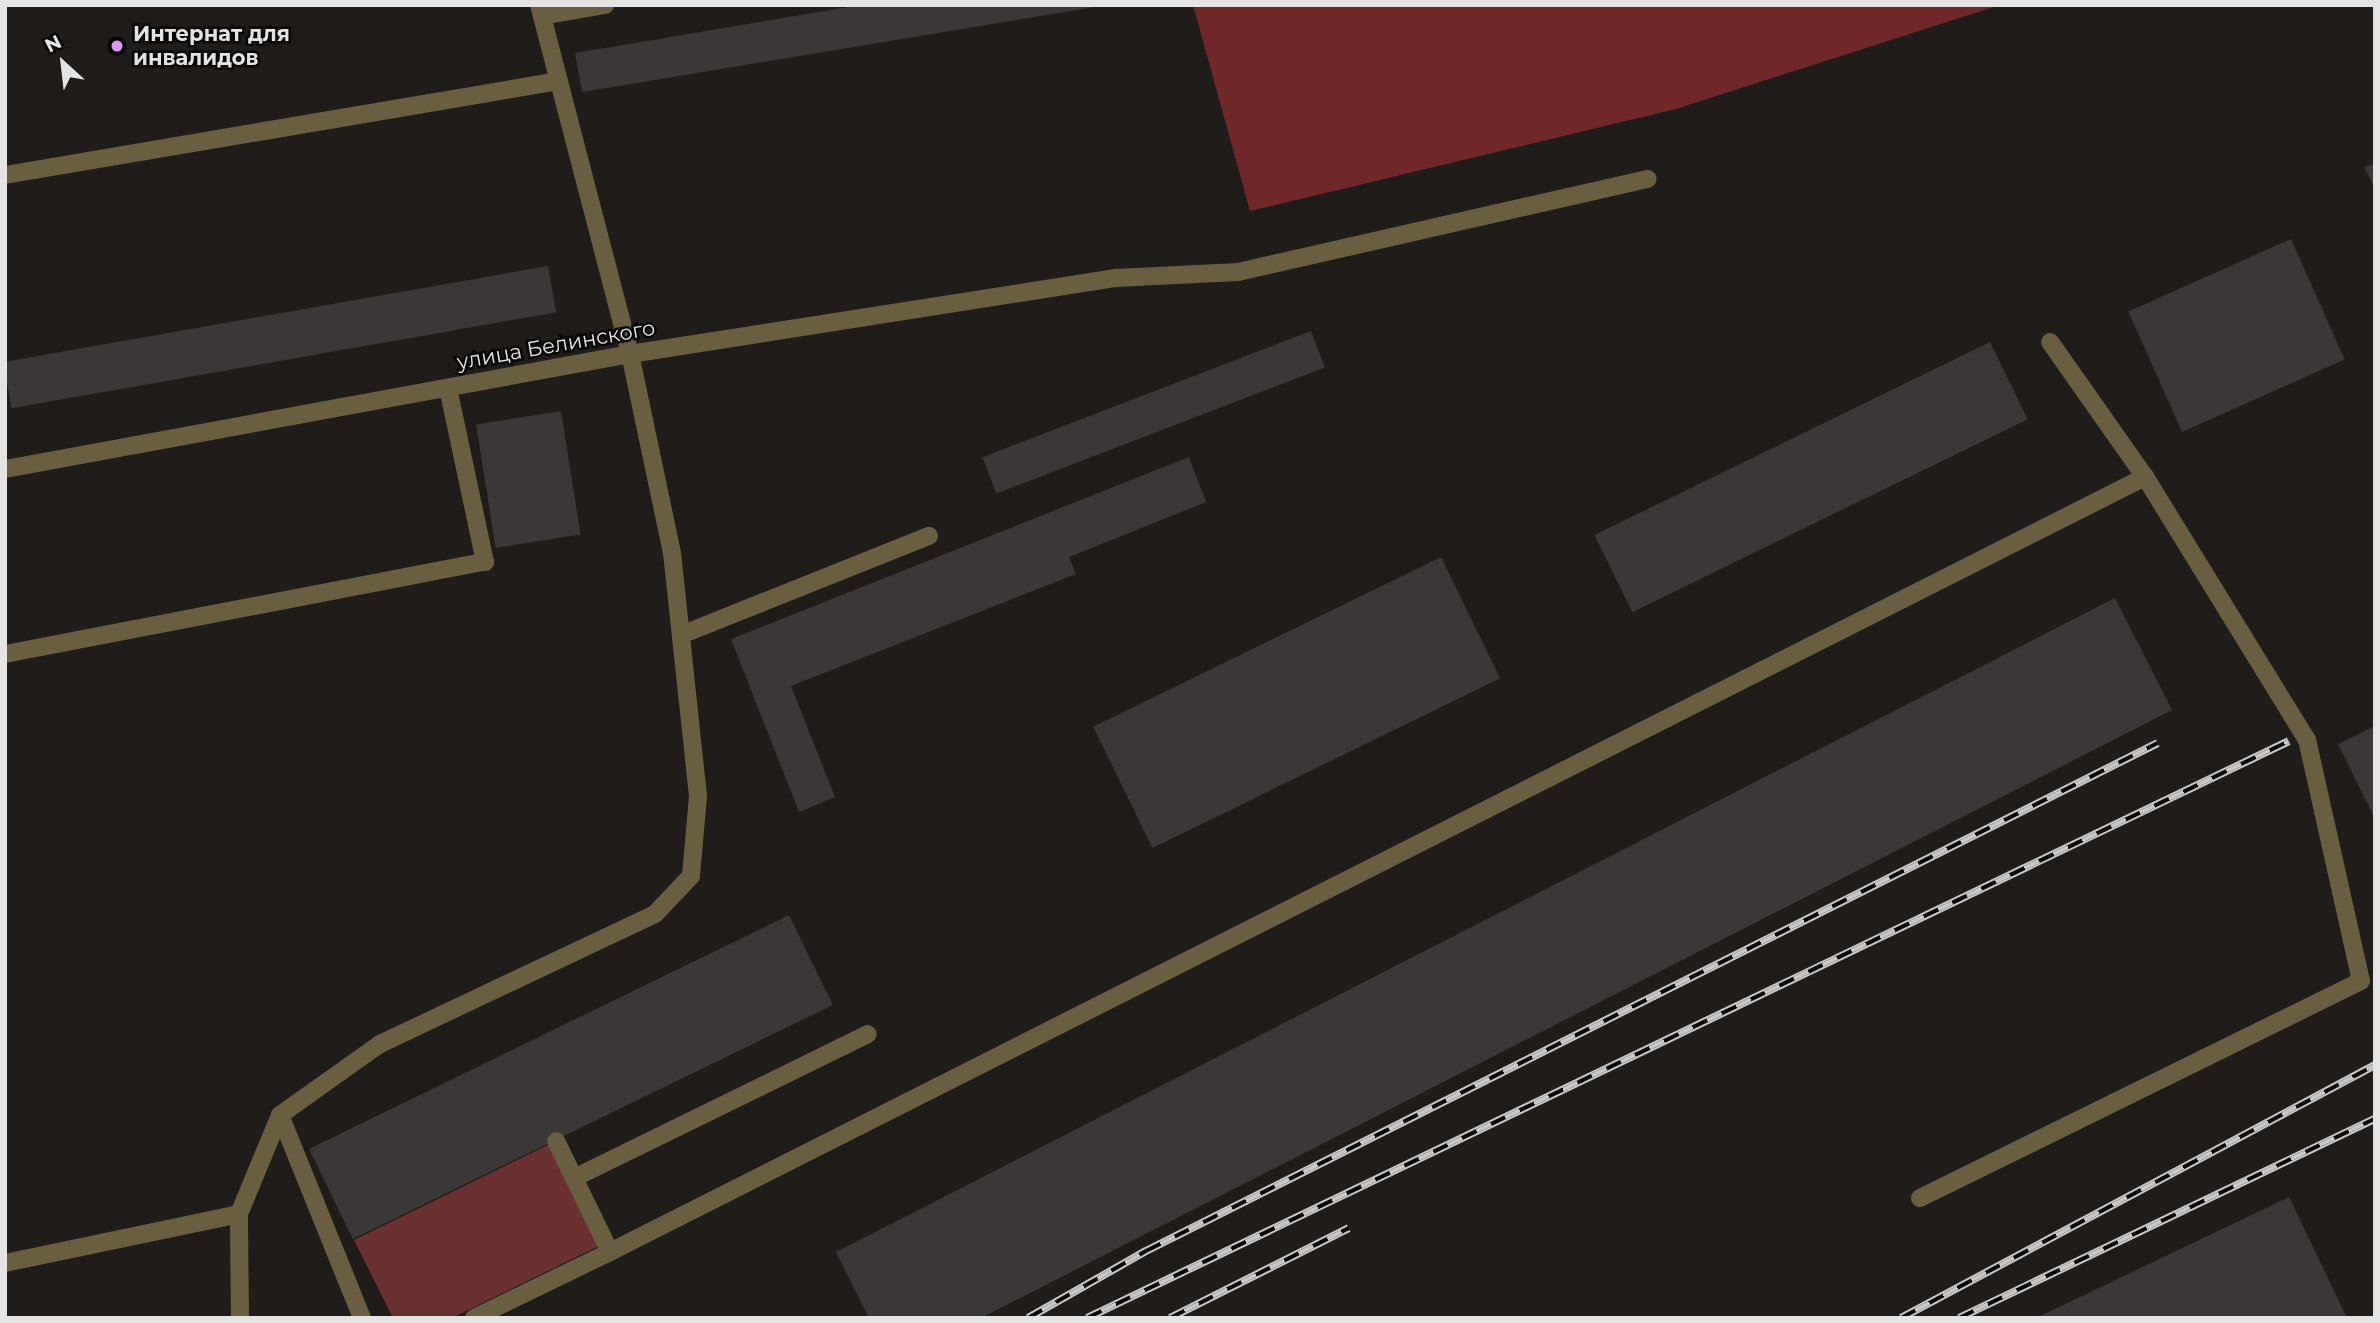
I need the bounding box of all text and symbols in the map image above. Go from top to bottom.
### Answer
place label: Интернат для инвалидов [133,21,290,71]
north arrow [28,28,98,98]
text: N [41,30,65,58]
marker: Интернат для инвалидов [107,36,127,56]
street label: улица Белинского [455,315,657,375]

